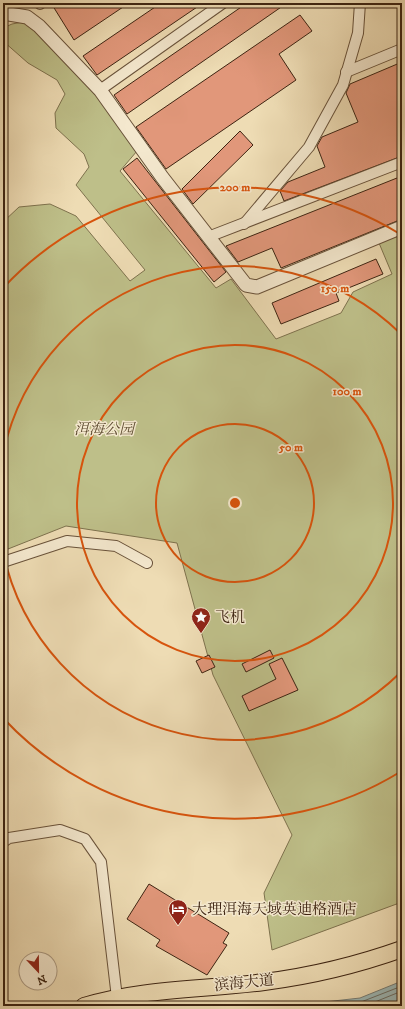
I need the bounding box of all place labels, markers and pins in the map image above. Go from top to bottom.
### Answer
centre of rings [228,496,242,510]
place icon: 飞机 [190,606,212,634]
place label: 飞机 [215,608,245,627]
hotel icon: 大理洱海天域英迪格酒店 [167,898,189,926]
place label: 大理洱海天域英迪格酒店 [192,900,357,919]

